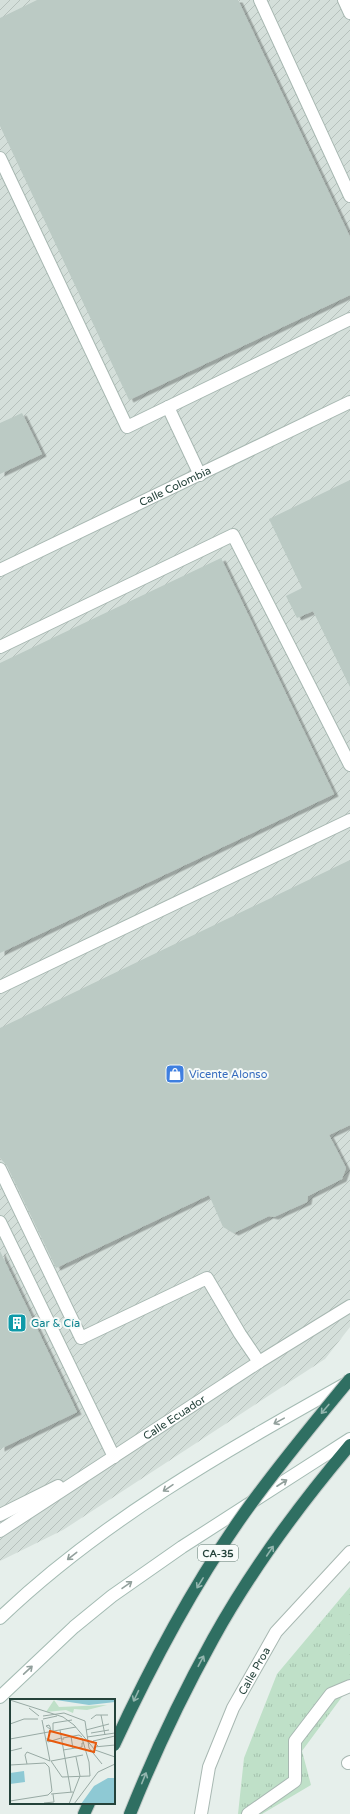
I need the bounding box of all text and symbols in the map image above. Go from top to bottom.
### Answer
street label: Calle Colombia [137,464,213,509]
shop icon: Vicente Alonso [164,1063,186,1085]
place label: Vicente Alonso [189,1068,268,1081]
building icon: Gar & Cía [6,1312,28,1334]
place label: Gar & Cía [31,1317,80,1330]
street label: Calle Ecuador [141,1392,209,1443]
one-way arrow [321,1404,330,1415]
one-way arrow [273,1418,285,1426]
one-way arrow [277,1479,288,1487]
one-way arrow [163,1484,174,1492]
road number: CA-35 [198,1545,238,1561]
one-way arrow [266,1546,274,1557]
one-way arrow [67,1552,78,1560]
one-way arrow [195,1577,203,1589]
one-way arrow [121,1581,132,1589]
street label: Calle Proa [236,1645,273,1697]
one-way arrow [198,1655,206,1667]
one-way arrow [23,1666,33,1675]
one-way arrow [132,1690,140,1702]
inset map [10,1699,115,1804]
one-way arrow [141,1772,149,1784]

